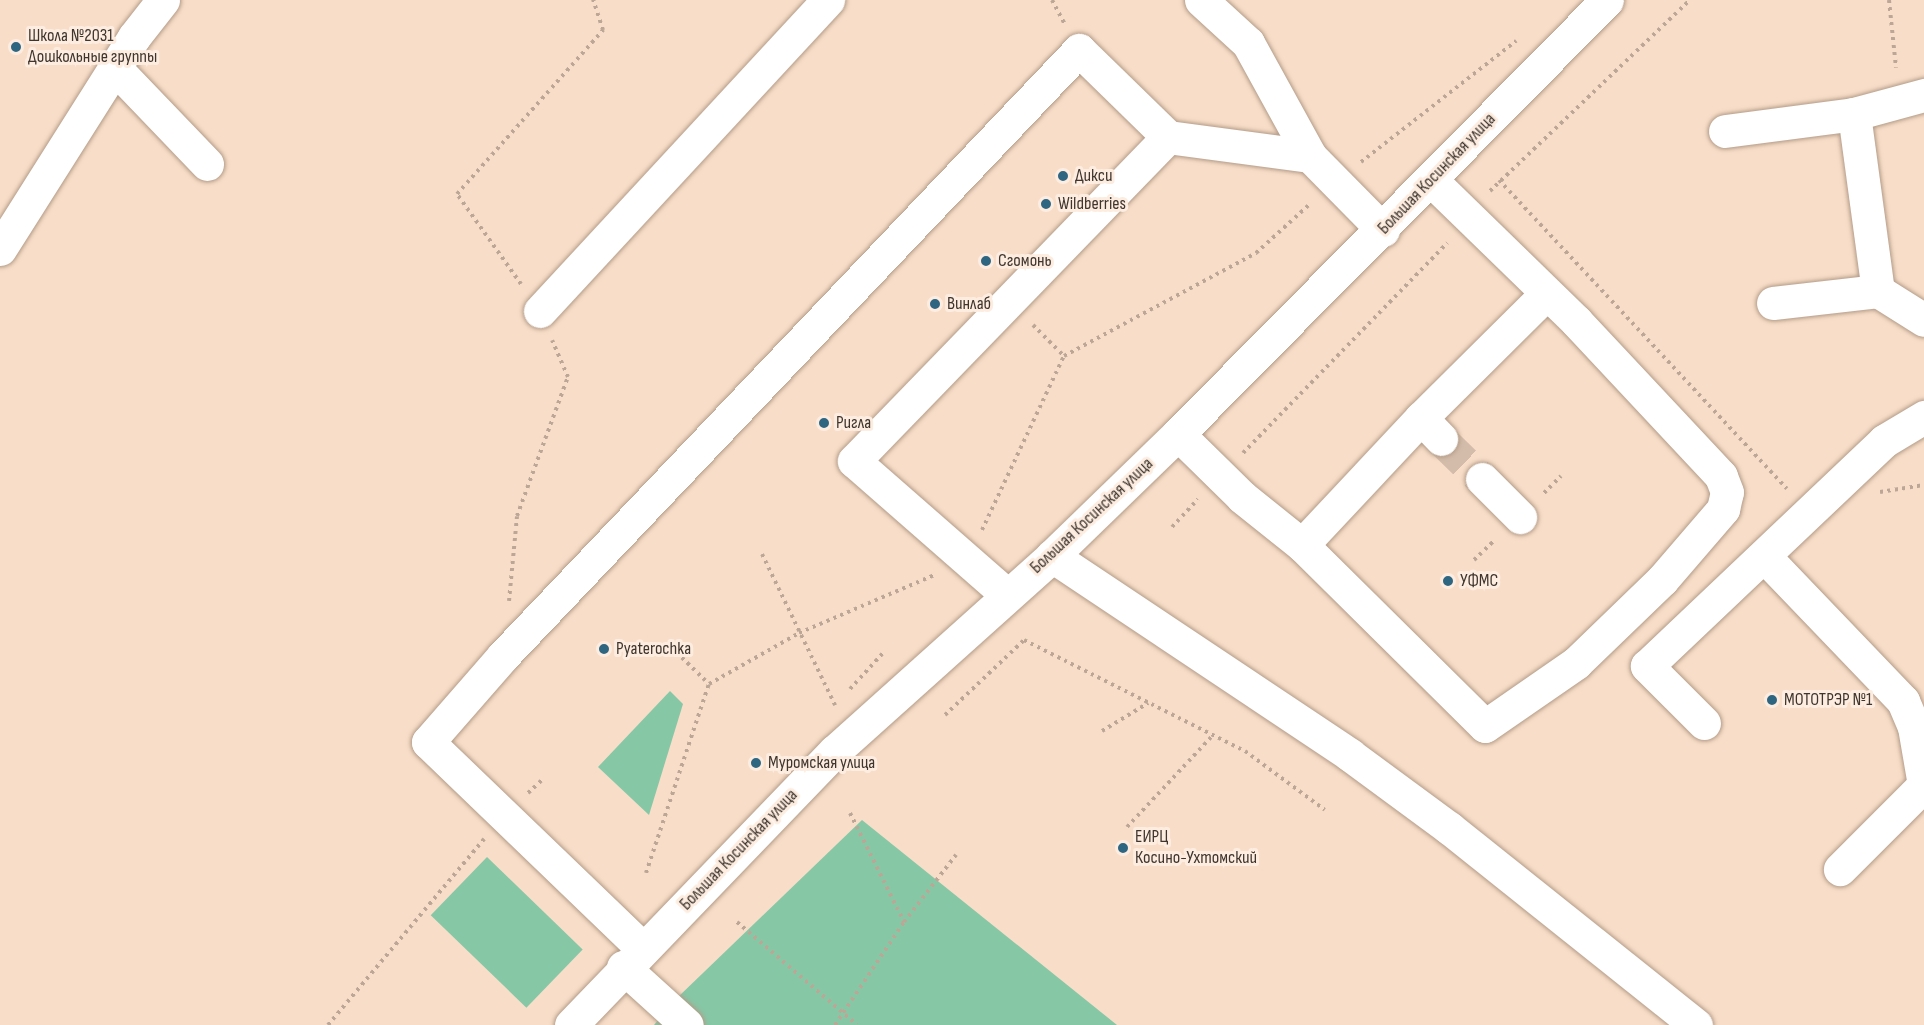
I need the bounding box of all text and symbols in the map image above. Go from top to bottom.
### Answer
place label: Школа №2031 Дошкольные группы [28,26,157,68]
marker: Школа №2031 Дошкольные группы [9,40,23,54]
street label: Большая Косинская улица [1374,109,1500,239]
place label: Дикси [1075,165,1112,187]
marker: Дикси [1056,169,1070,183]
place label: Wildberries [1058,193,1126,215]
marker: Wildberries [1039,197,1053,211]
place label: Сгомонь [998,250,1052,272]
marker: Сгомонь [979,254,993,268]
place label: Винлаб [947,293,991,315]
marker: Винлаб [928,297,942,311]
place label: Ригла [836,412,871,434]
marker: Ригла [817,416,831,430]
street label: Большая Косинская улица [1026,453,1158,579]
place label: УФМС [1460,570,1498,592]
marker: УФМС [1441,574,1455,588]
place label: Pyaterochka [616,638,691,660]
marker: Pyaterochka [597,642,611,656]
place label: МОТОТРЭР №1 [1784,689,1872,711]
marker: МОТОТРЭР №1 [1765,693,1779,707]
place label: Муромская улица [768,752,875,774]
marker: Муромская улица [749,756,763,770]
street label: Большая Косинская улица [676,785,802,915]
place label: ЕИРЦ Косино-Ухтомский [1135,827,1257,870]
marker: ЕИРЦ Косино-Ухтомский [1116,841,1130,855]

